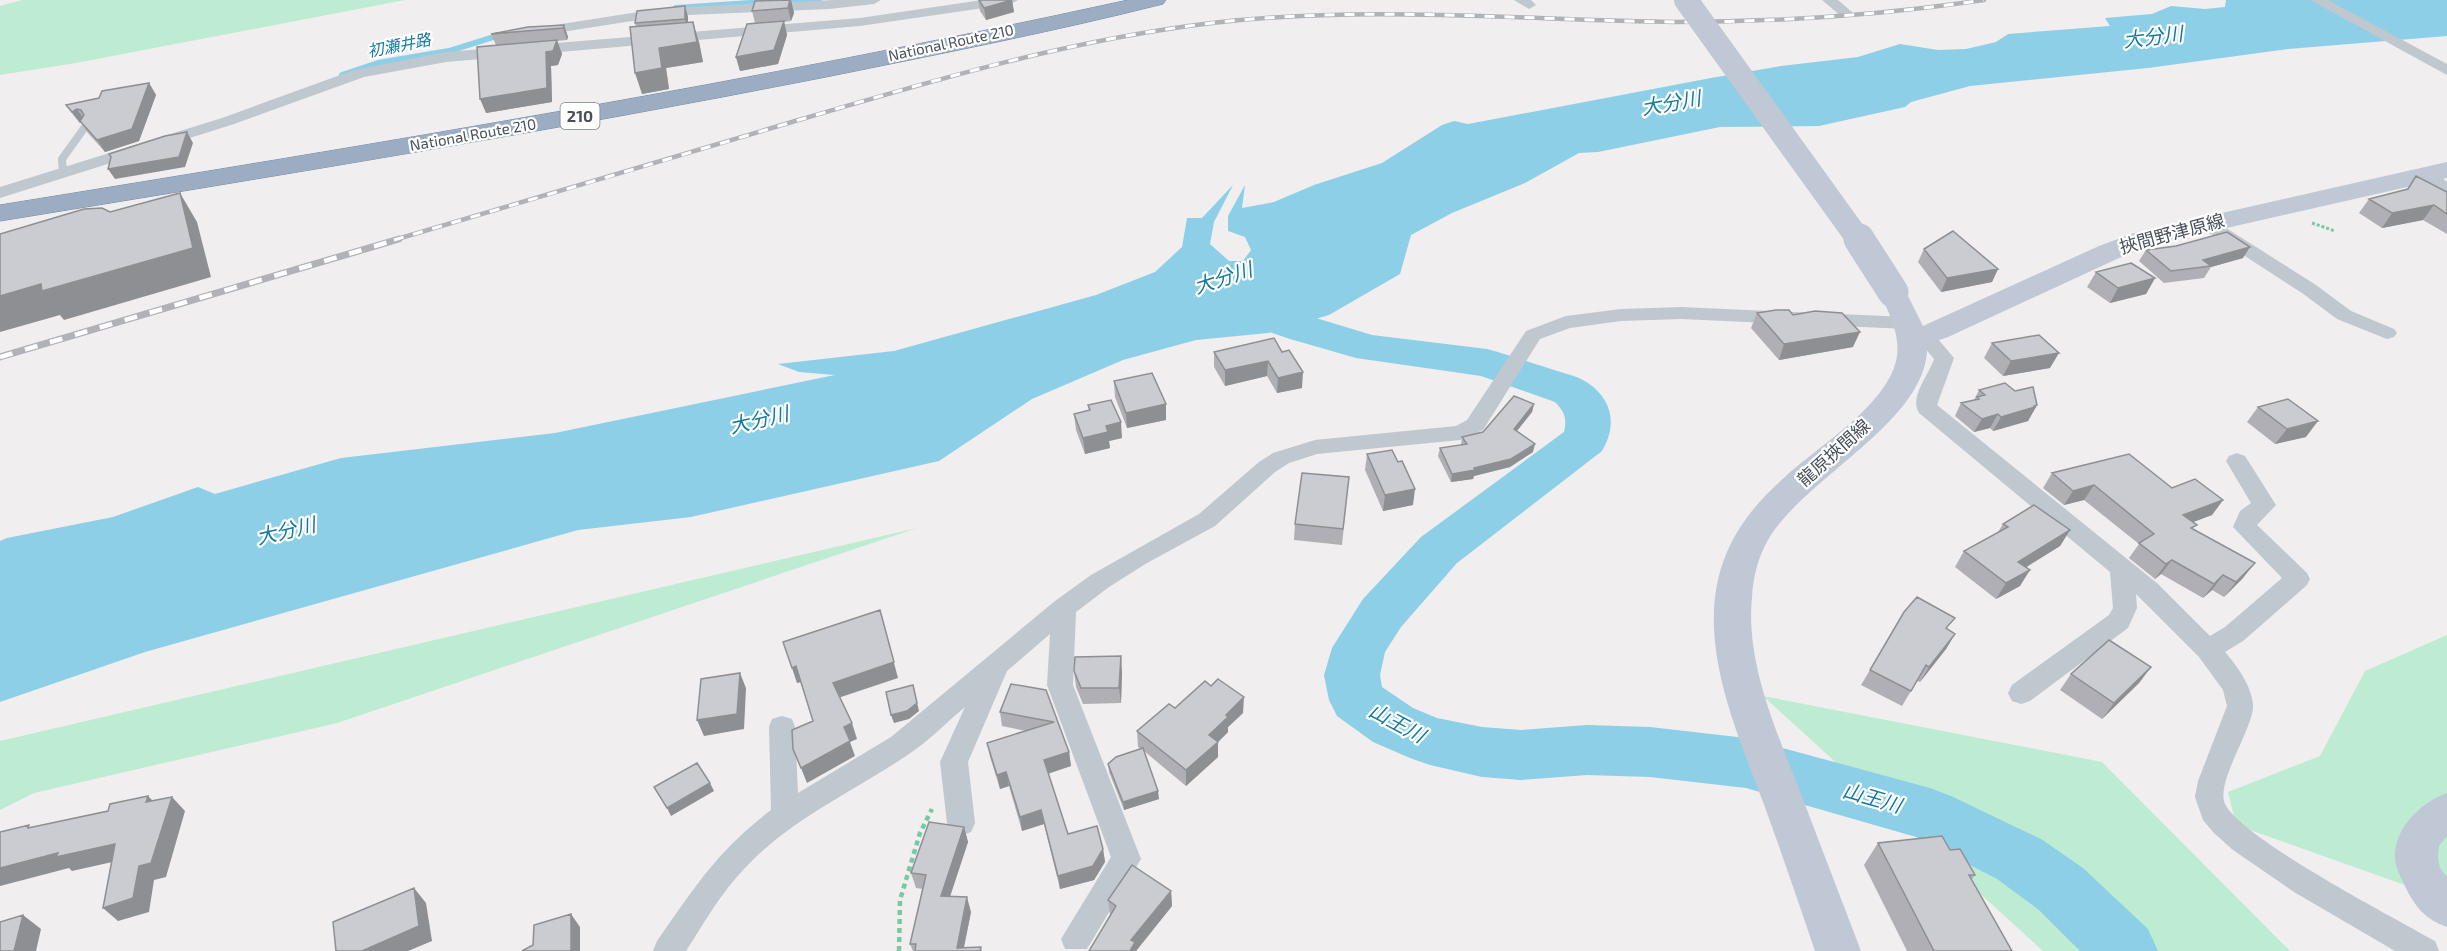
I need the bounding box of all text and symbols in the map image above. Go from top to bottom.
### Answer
street label: National Route 210 [886,20,1015,64]
water label: 大分川 [2122,20,2186,52]
water label: 初瀬井路 [366,29,434,60]
water label: 大分川 [1639,85,1704,119]
road number: 210 [560,103,600,129]
street label: National Route 210 [408,114,537,154]
street label: 挾間野津原線 [2117,208,2227,258]
water label: 大分川 [1190,256,1257,298]
water label: 大分川 [727,400,793,437]
street label: 龍原挾間線 [1793,414,1874,491]
water label: 大分川 [254,511,320,548]
water label: 山王川 [1365,697,1431,748]
water label: 山王川 [1840,777,1906,817]

